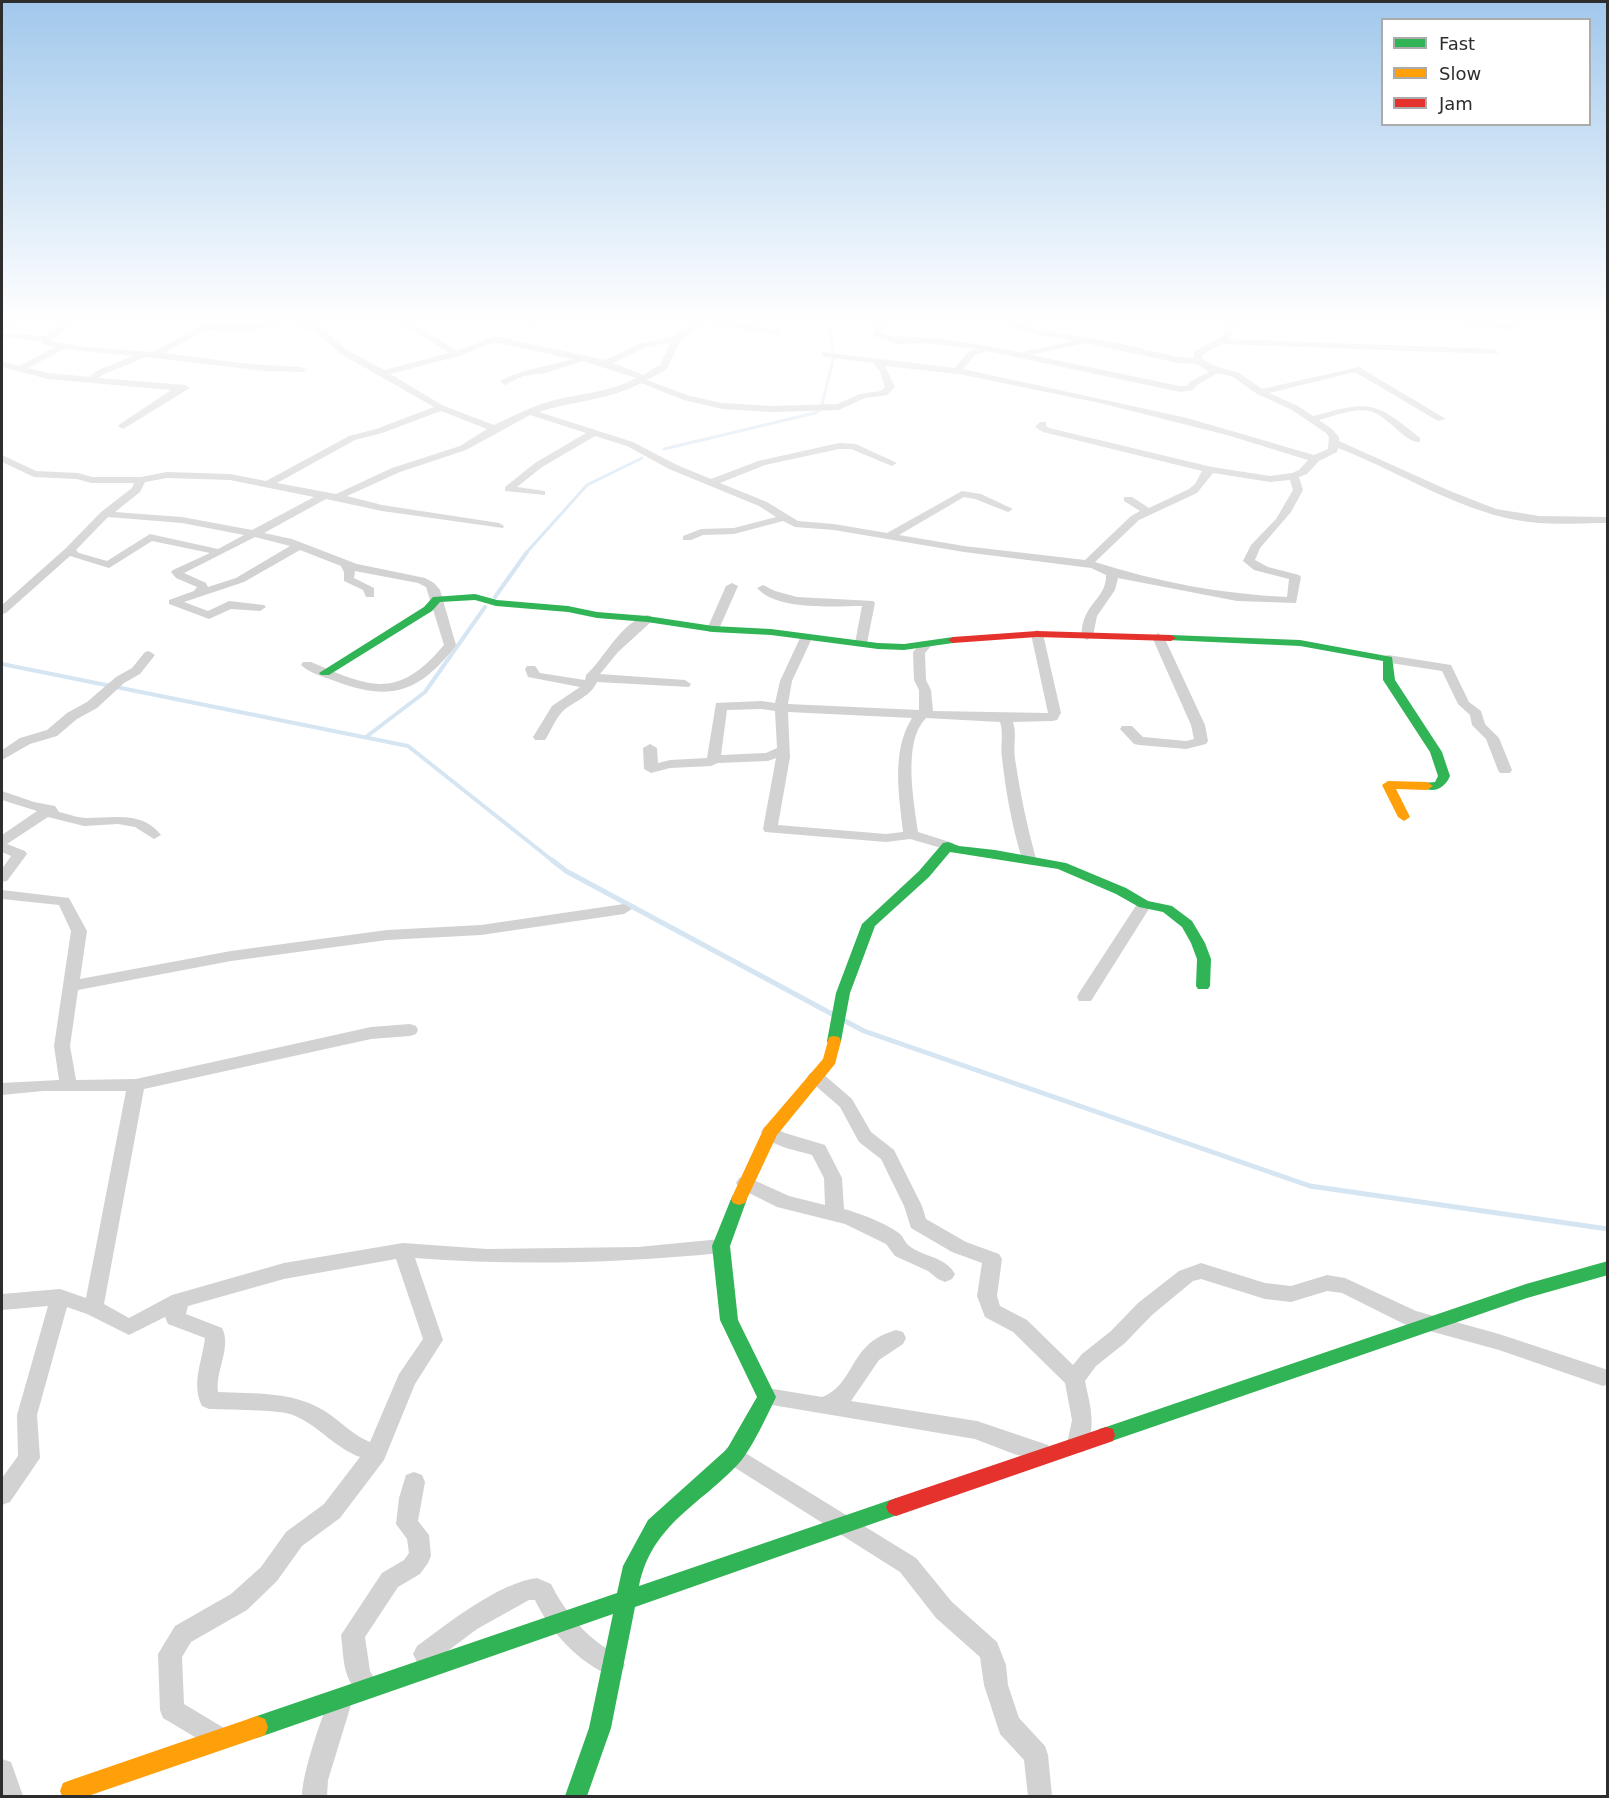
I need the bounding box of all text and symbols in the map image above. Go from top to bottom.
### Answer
legend [1381,18,1591,126]
text: Fast [1439,33,1475,54]
text: Slow [1439,63,1481,84]
text: Jam [1439,93,1473,114]

